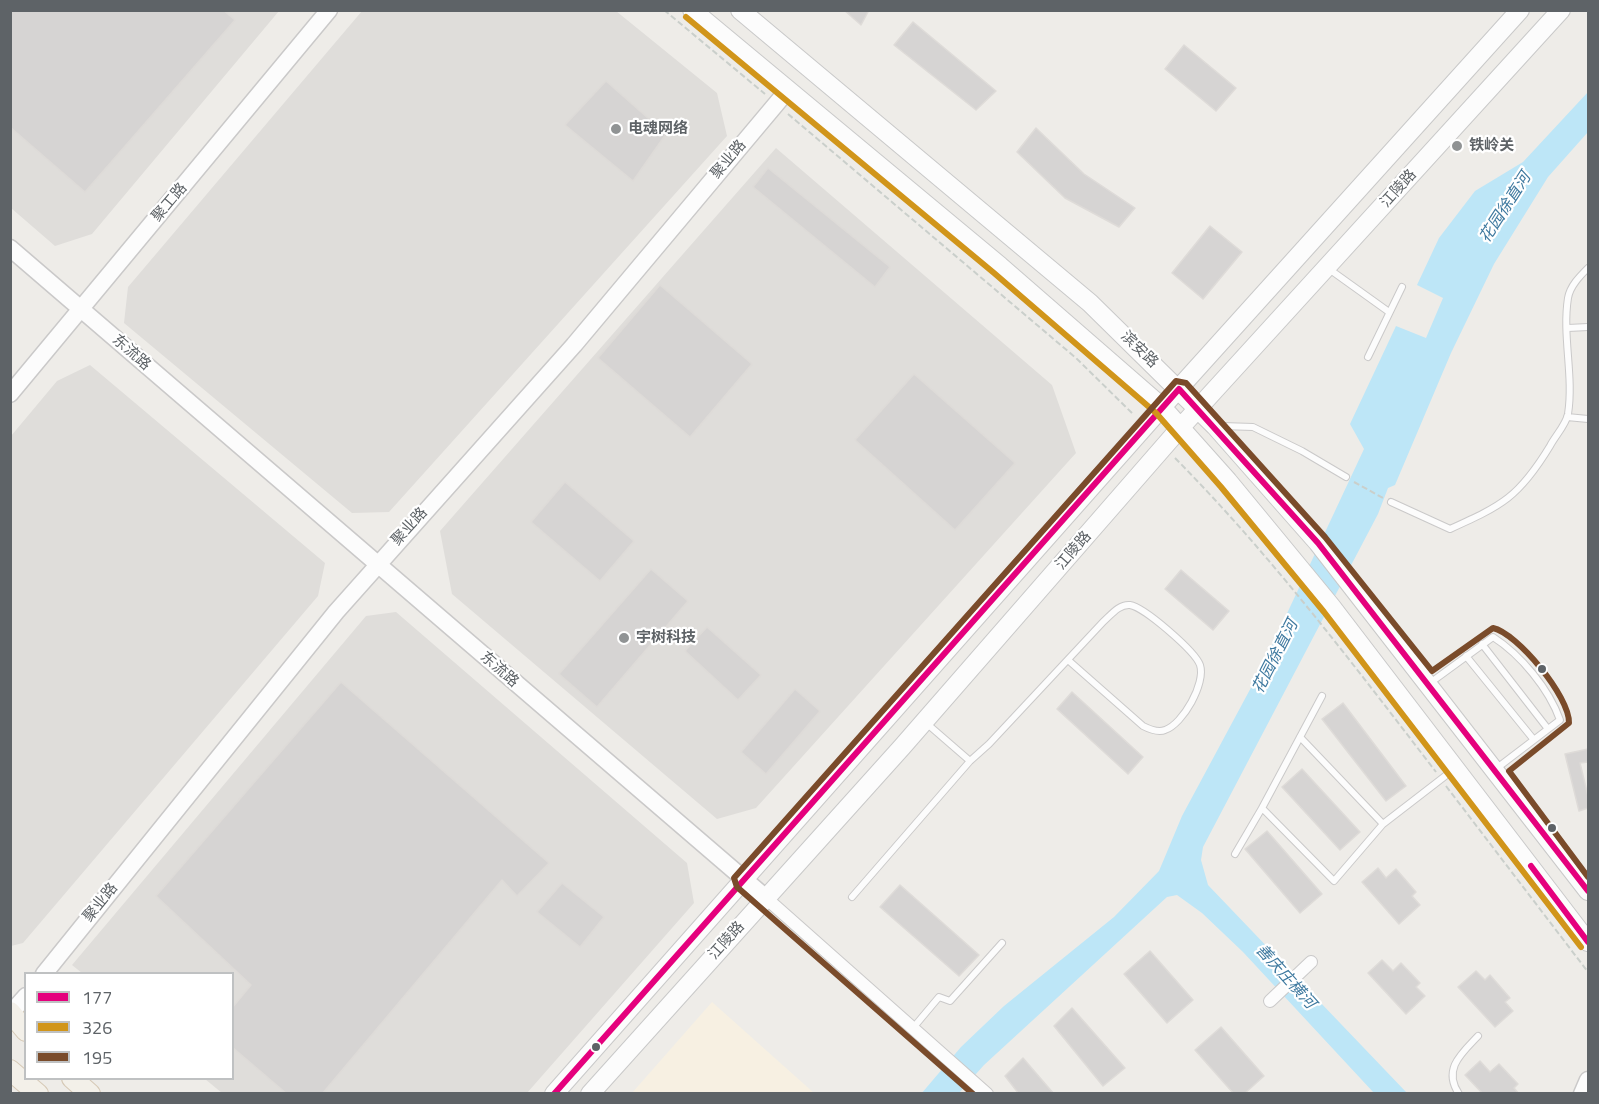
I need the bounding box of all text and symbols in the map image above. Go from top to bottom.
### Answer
place label: 电魂网络 [628,120,688,138]
marker: 电魂网络 [609,122,623,136]
street label: 聚业路 [708,137,750,183]
place label: 铁岭关 [1469,137,1514,155]
marker: 铁岭关 [1450,139,1464,153]
street label: 江陵路 [1377,166,1421,212]
water label: 花园徐直河 [1476,169,1536,247]
street label: 聚工路 [149,180,191,226]
street label: 滨安路 [1117,328,1161,372]
street label: 东流路 [108,331,154,375]
street label: 聚业路 [388,504,432,550]
street label: 江陵路 [1052,528,1096,574]
water label: 花园徐直河 [1249,617,1303,697]
place label: 宇树科技 [636,629,696,647]
marker: 宇树科技 [617,631,631,645]
street label: 东流路 [476,648,522,692]
unlabelled marker [1536,663,1548,675]
unlabelled marker [1546,822,1558,834]
street label: 聚业路 [80,880,122,926]
street label: 江陵路 [705,918,749,964]
water label: 善庆庄横河 [1251,941,1319,1013]
legend [24,972,234,1080]
text: 177 [82,984,112,1011]
text: 326 [82,1014,112,1041]
unlabelled marker [590,1041,602,1053]
text: 195 [82,1044,112,1071]

